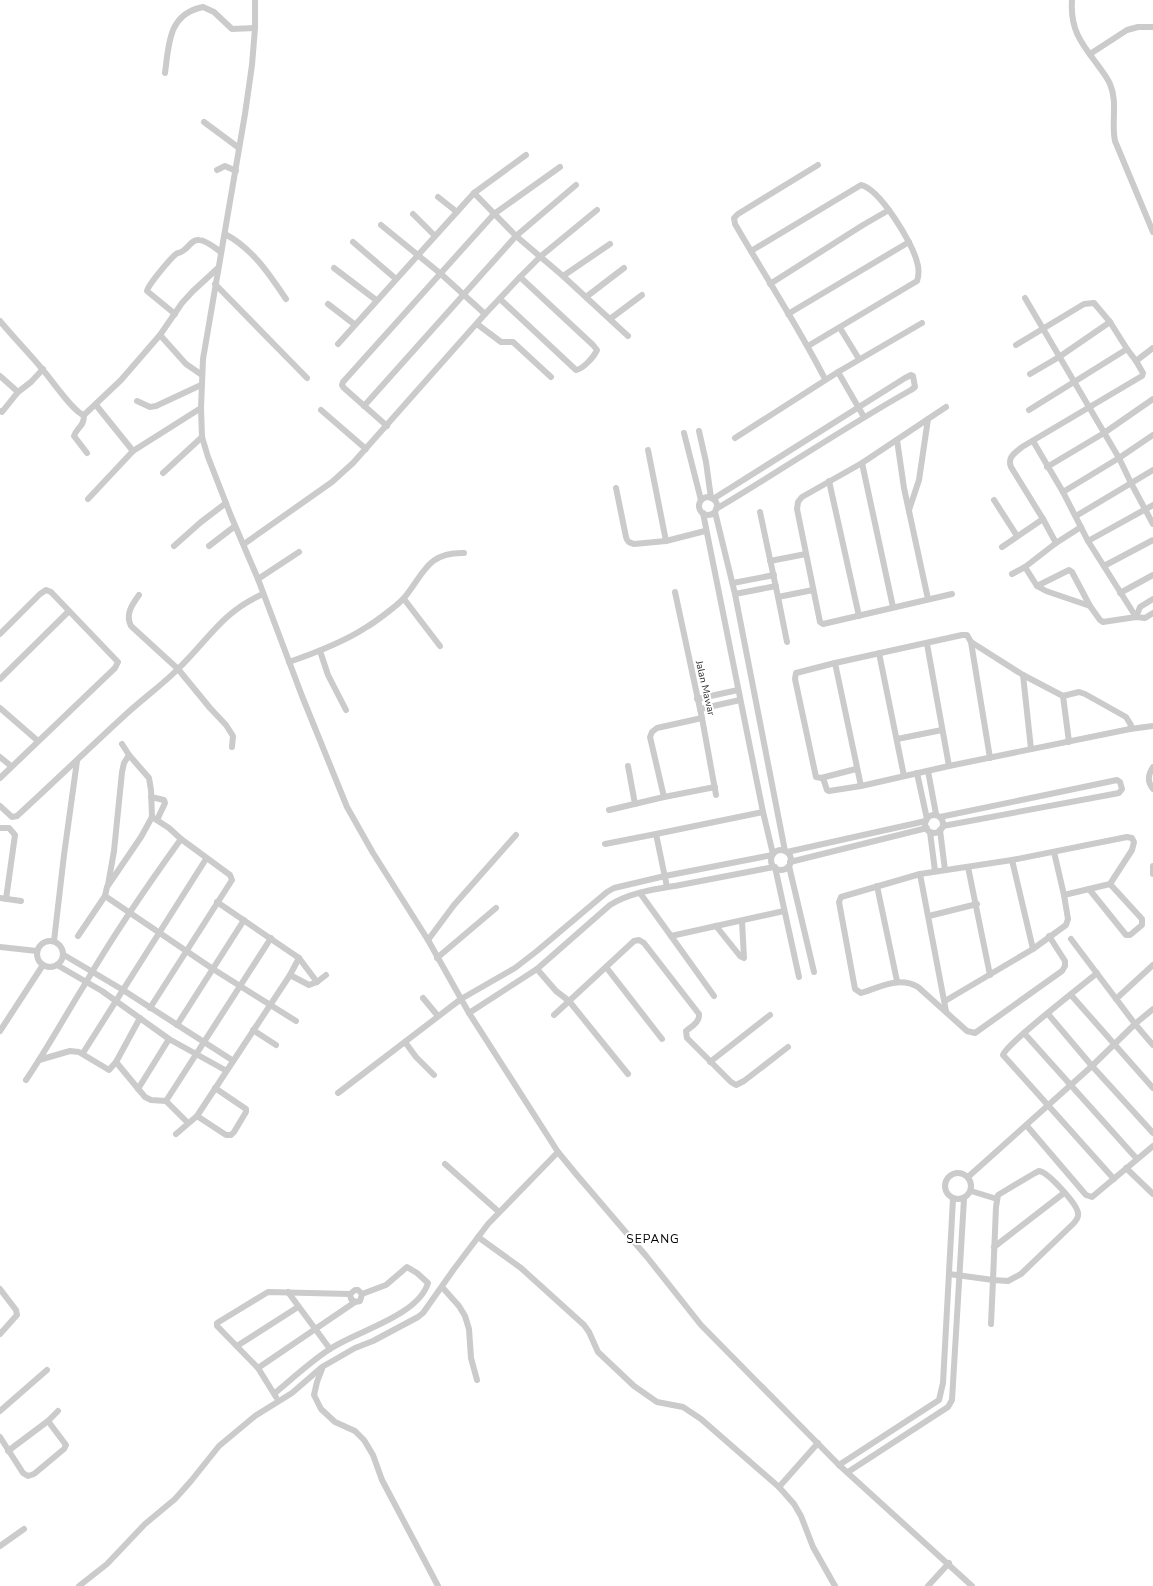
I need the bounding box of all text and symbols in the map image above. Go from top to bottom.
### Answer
street label: Jalan Mawar [692,658,718,717]
district label: SEPANG [626,1231,680,1247]

